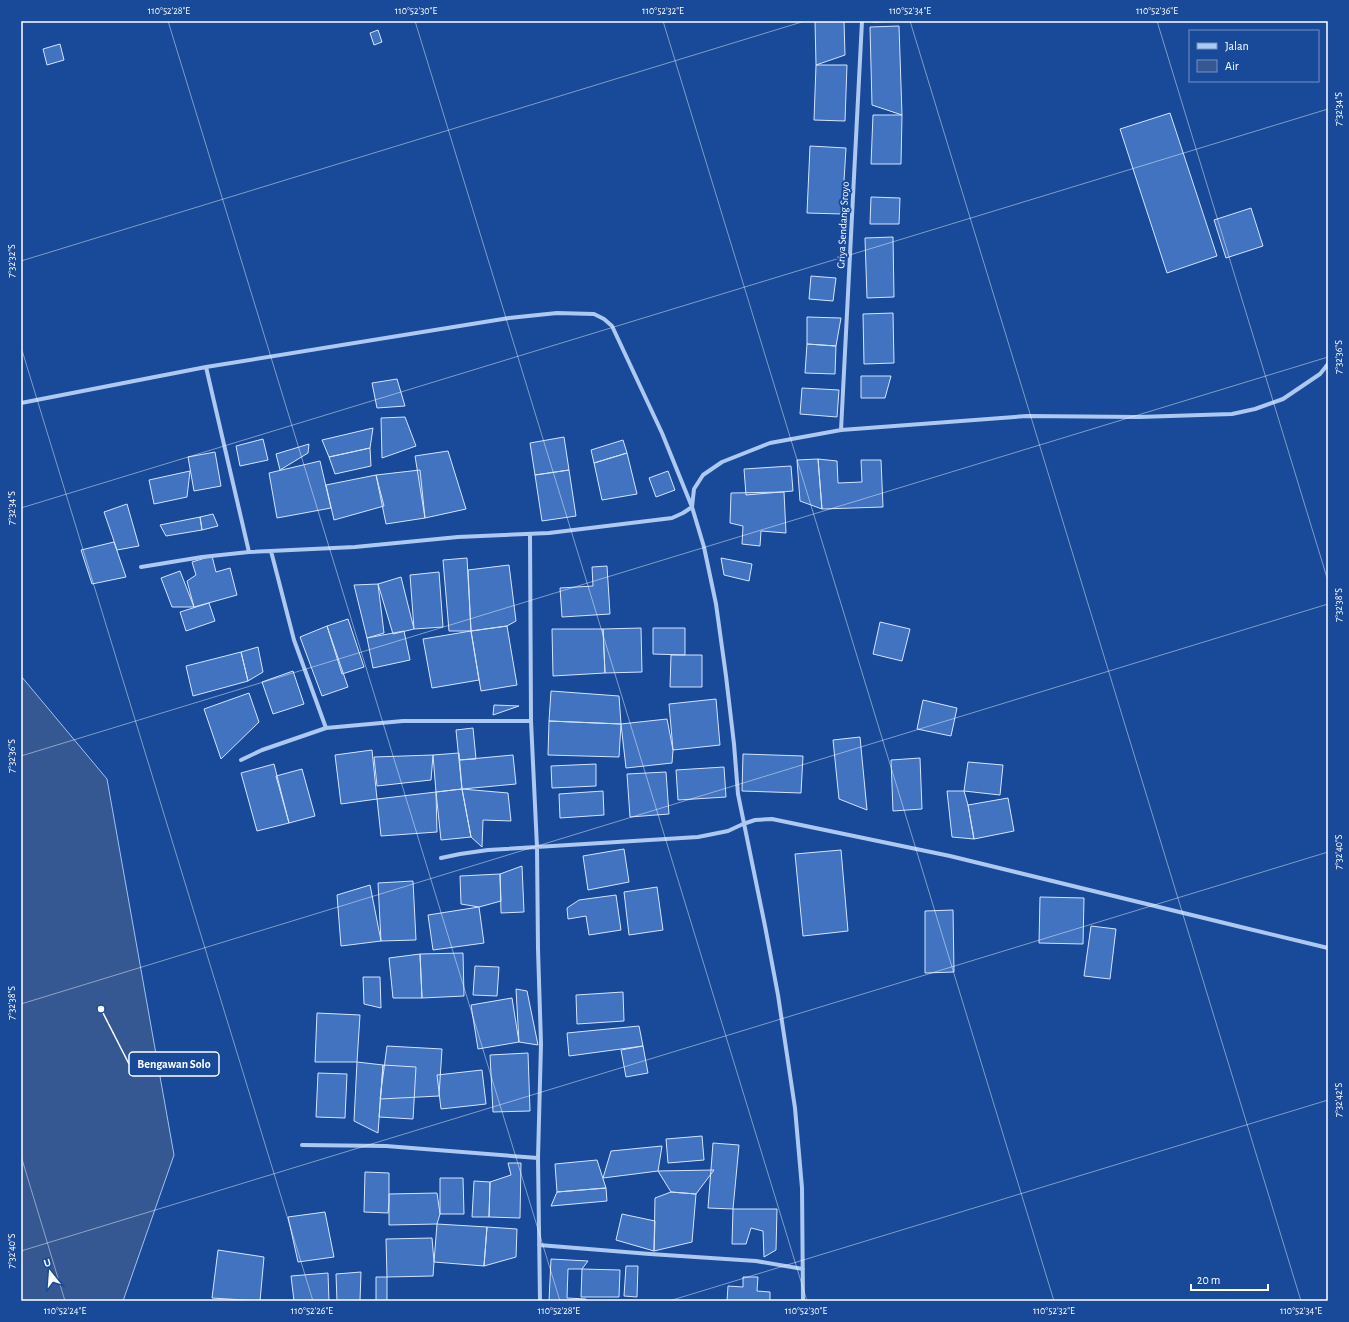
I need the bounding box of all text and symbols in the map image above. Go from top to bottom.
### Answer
text: 110°52'28"E [148,6,190,16]
text: 110°52'30"E [395,6,437,16]
text: 110°52'32"E [642,6,684,16]
text: 110°52'34"E [889,6,931,16]
text: 110°52'36"E [1136,6,1178,16]
legend [1189,30,1319,82]
text: Jalan [1225,40,1249,52]
text: Air [1225,60,1239,72]
text: 7°32'34"S [1334,92,1344,126]
street label: Griya Sendang Sroyo [835,181,851,269]
text: 7°32'32"S [7,244,17,278]
text: 7°32'36"S [1334,340,1344,374]
text: 7°32'34"S [7,491,17,525]
text: 7°32'38"S [1334,588,1344,622]
text: 7°32'36"S [7,739,17,773]
text: 7°32'40"S [1334,834,1344,870]
text: 7°32'38"S [7,986,17,1020]
callout: Bengawan Solo [129,1052,219,1076]
text: Bengawan Solo [137,1058,211,1070]
text: 7°32'42"S [1334,1083,1344,1117]
text: 7°32'40"S [7,1233,17,1269]
north arrow [30,1252,70,1292]
text: U [42,1257,52,1269]
scale bar [1191,1266,1268,1292]
text: 20 m [1197,1274,1220,1286]
text: 110°52'24"E [44,1306,86,1316]
text: 110°52'26"E [291,1306,333,1316]
text: 110°52'28"E [538,1306,580,1316]
text: 110°52'30"E [785,1306,827,1316]
text: 110°52'32"E [1033,1306,1075,1316]
text: 110°52'34"E [1280,1306,1322,1316]

